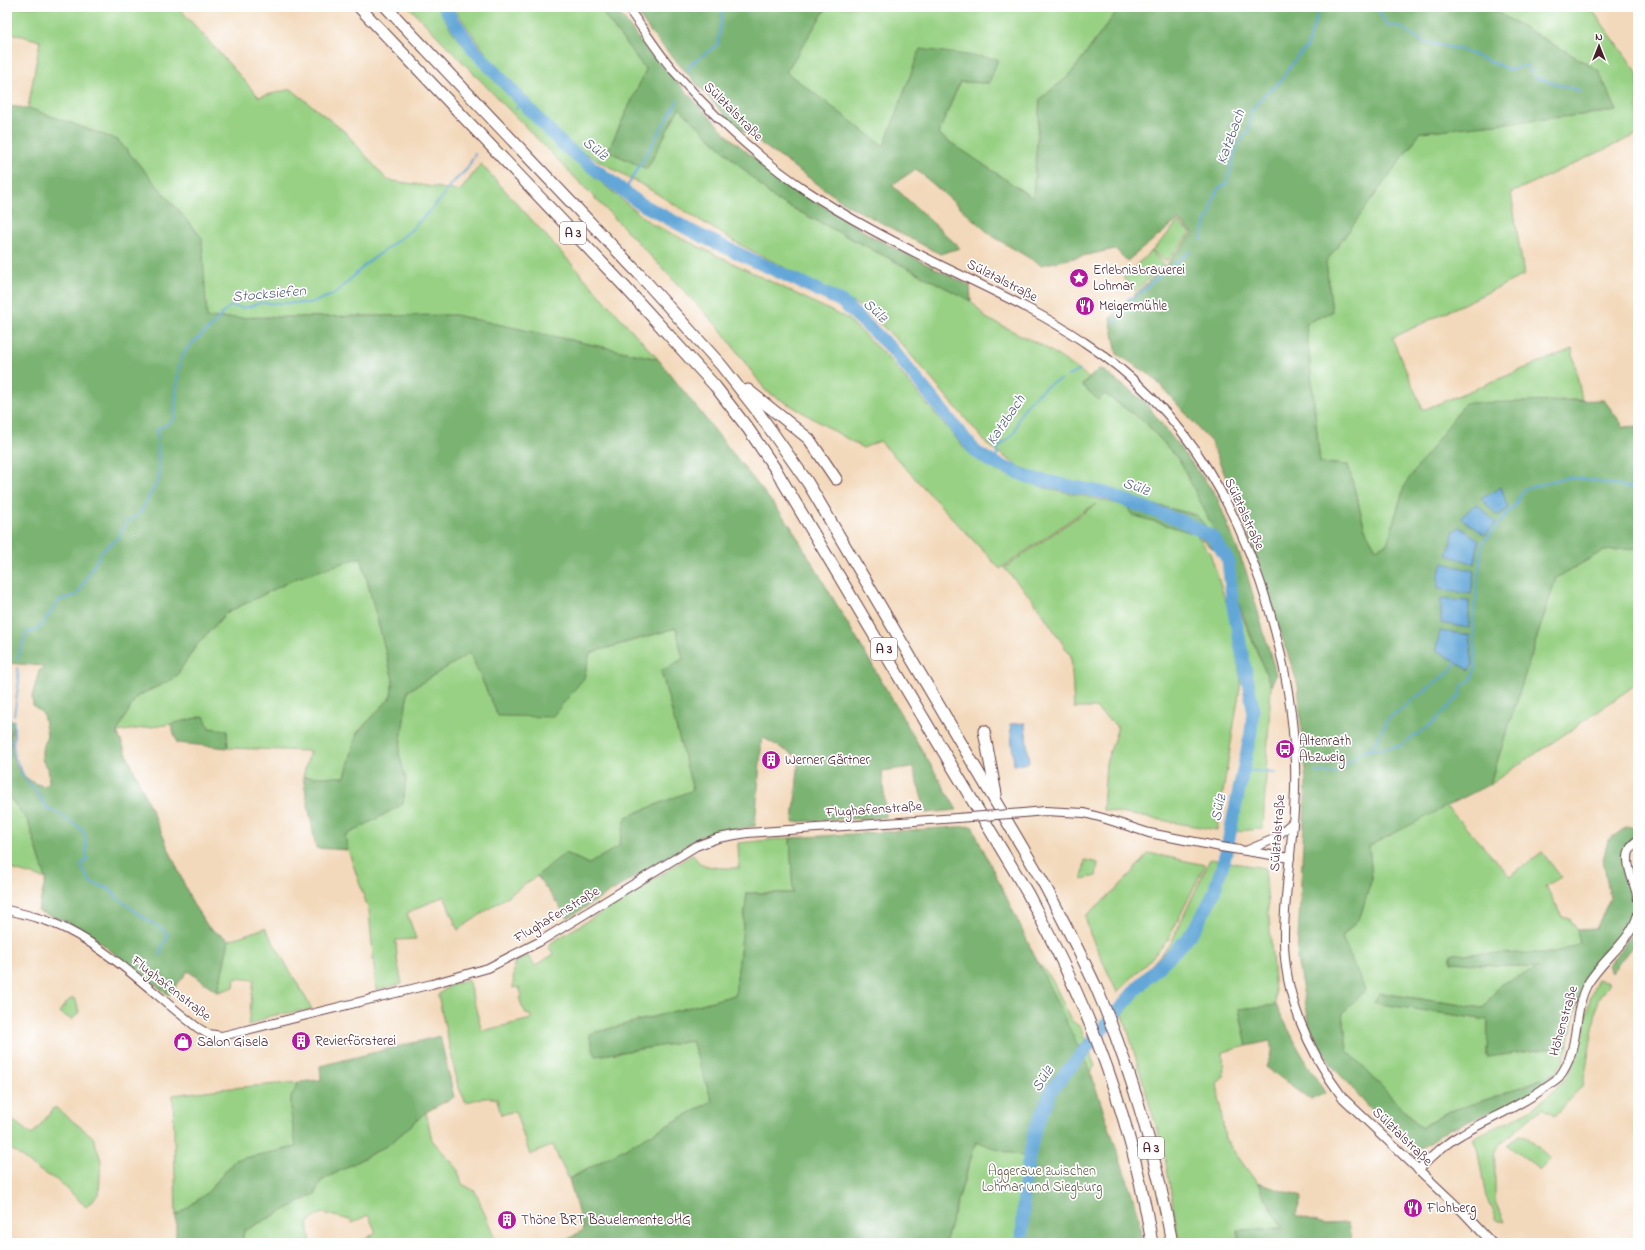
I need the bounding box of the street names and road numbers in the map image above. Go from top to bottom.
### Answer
street label: Sülztalstraße [698,77,768,147]
road number: A 3 [560,222,586,244]
street label: Sülztalstraße [963,254,1042,308]
street label: Sülztalstraße [1218,475,1270,554]
road number: A 3 [871,638,897,660]
street label: Sülztalstraße [1265,793,1291,872]
street label: Flughafenstraße [824,796,924,825]
street label: Flughafenstraße [509,881,605,950]
street label: Flughafenstraße [125,950,216,1028]
street label: Höhenstraße [1544,983,1584,1059]
street label: Sülztalstraße [1367,1103,1438,1172]
road number: A 3 [1138,1137,1164,1159]

